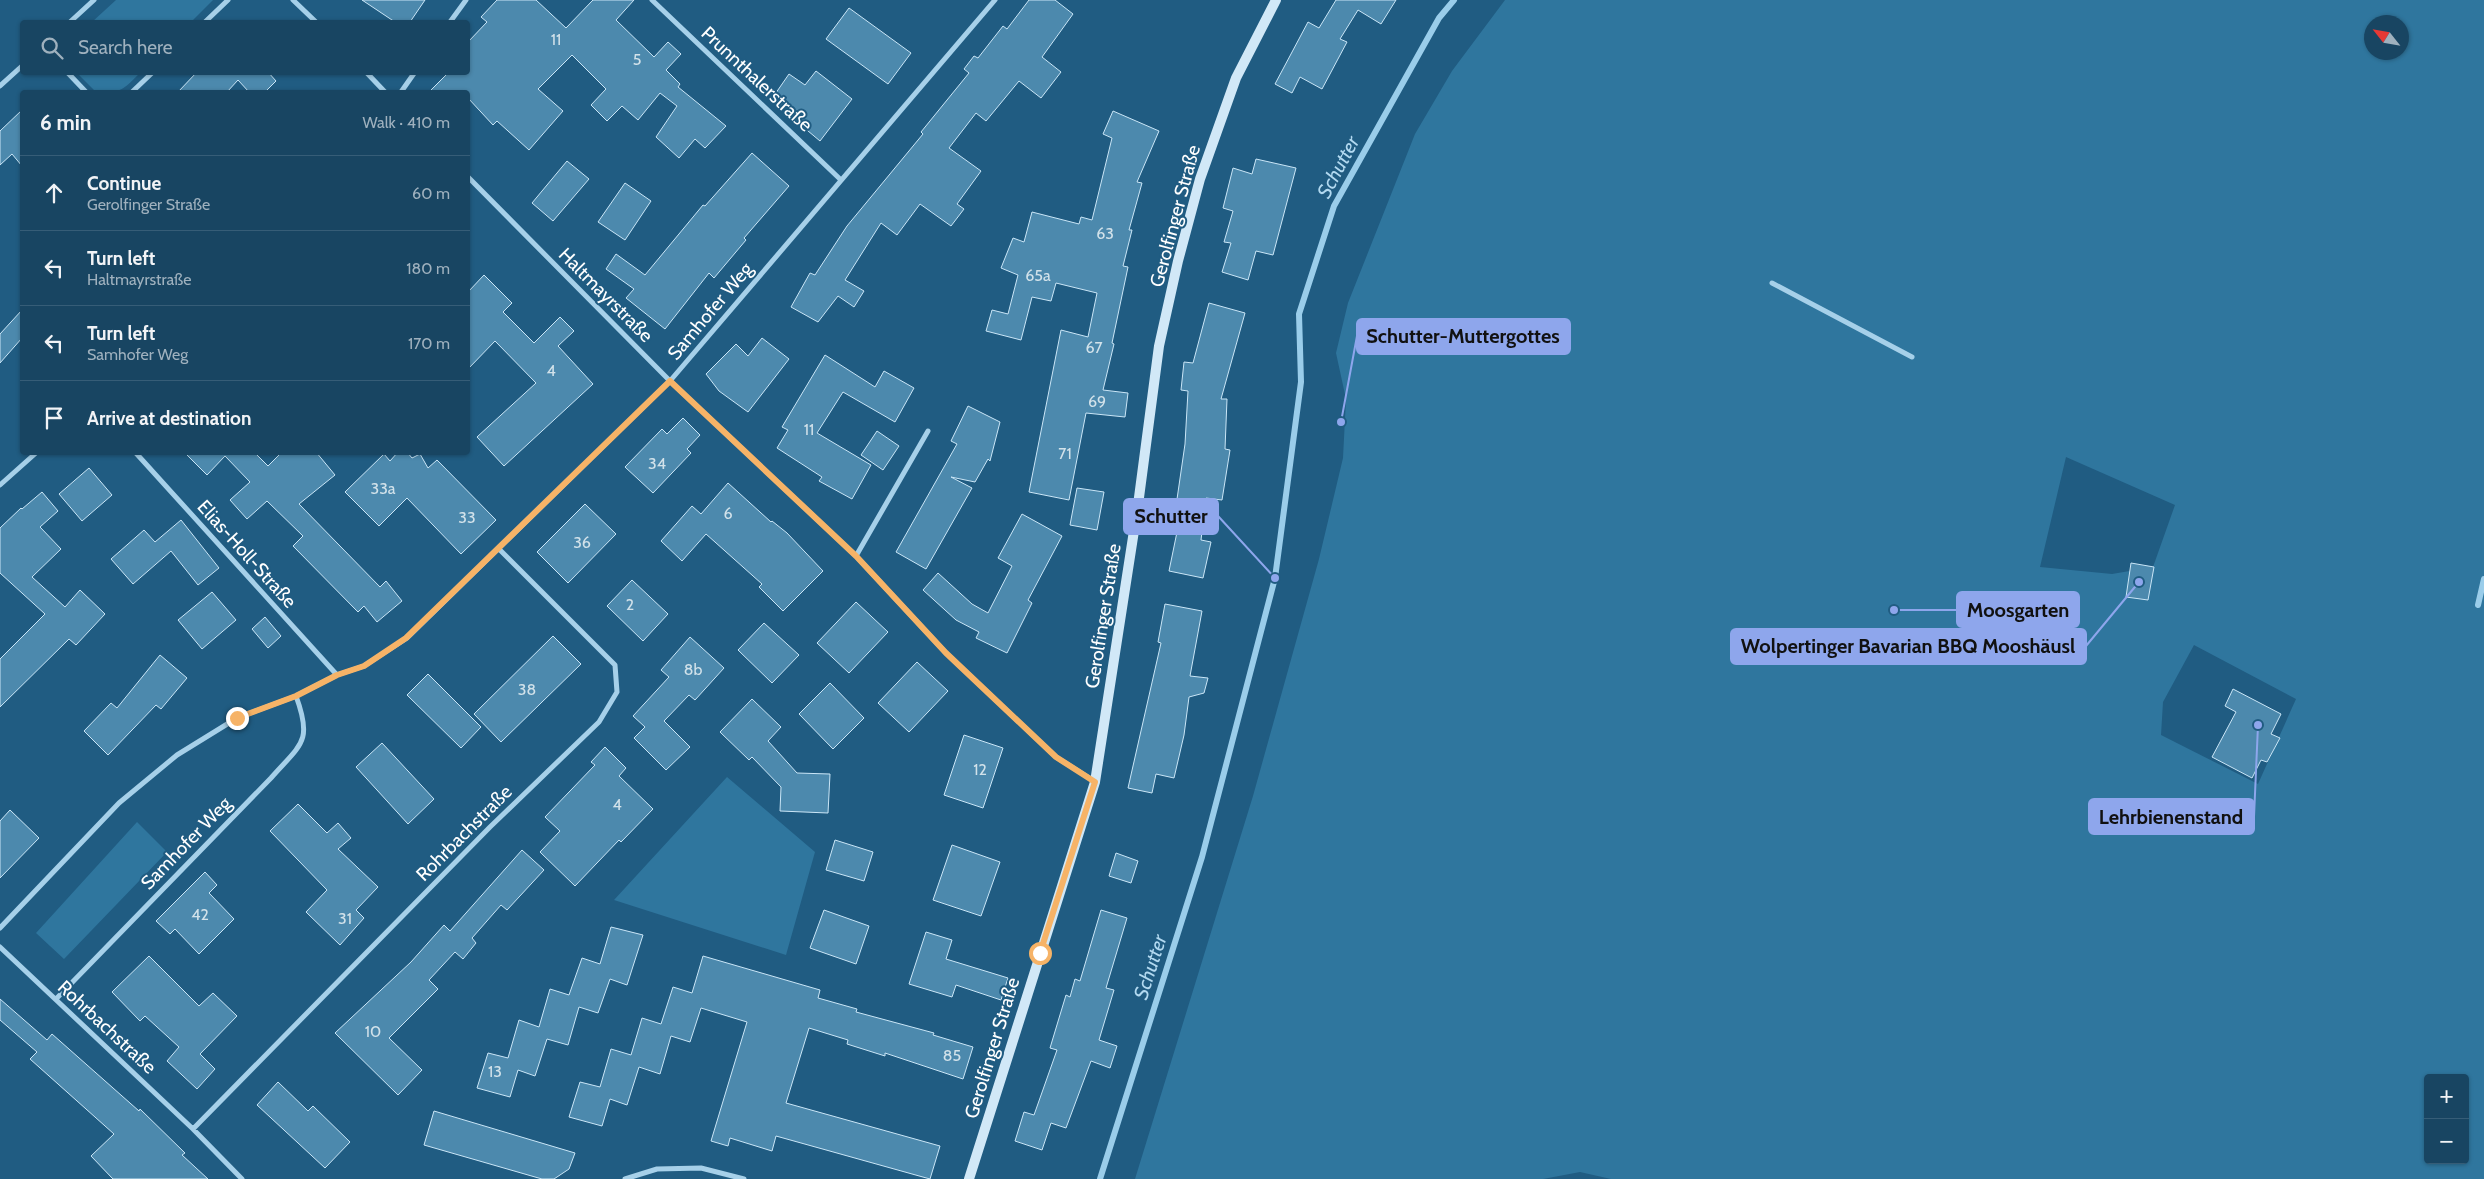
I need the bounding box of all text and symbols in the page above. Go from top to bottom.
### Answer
north arrow [2364,15,2409,60]
search box [20,20,470,75]
street label: Prunnthalerstraße [697,22,818,137]
house number: 11 [551,30,561,49]
icon: search [38,34,66,62]
text: Search here [78,36,172,59]
house number: 5 [633,50,641,69]
text: 6 min [40,110,91,135]
text: Walk · 410 m [363,113,450,132]
water label: Schutter [1312,131,1365,202]
street label: Gerolfinger Straße [1145,142,1205,290]
text: Continue [87,172,161,195]
icon: ahead [40,179,68,207]
text: 60 m [412,184,450,203]
text: Gerolfinger Straße [87,195,210,214]
house number: 63 [1096,224,1114,243]
street label: Haltmayrstraße [554,243,658,347]
text: Turn left [87,247,155,270]
icon: left [40,254,68,282]
street label: Samhofer Weg [663,257,758,364]
text: 180 m [406,259,450,278]
house number: 65a [1025,266,1051,285]
text: Haltmayrstraße [87,270,191,289]
callout: Schutter-Muttergottes [1357,319,1570,354]
text: Turn left [87,322,155,345]
text: Schutter-Muttergottes [1366,324,1560,348]
icon: left [40,329,68,357]
text: 170 m [408,334,450,353]
house number: 67 [1085,338,1103,357]
text: Samhofer Weg [87,345,188,364]
house number: 4 [546,361,556,380]
house number: 69 [1088,392,1106,411]
icon: arrive [40,404,68,432]
text: Arrive at destination [87,407,251,430]
house number: 11 [804,420,814,439]
house number: 71 [1058,444,1072,463]
house number: 34 [648,454,666,473]
house number: 33a [371,479,396,498]
street label: Elias-Holl-Straße [193,495,302,613]
callout: Schutter [1124,499,1218,534]
house number: 6 [723,504,733,523]
text: Schutter [1134,504,1208,528]
house number: 33 [458,508,476,527]
house number: 36 [573,533,591,552]
street label: Gerolfinger Straße [1080,542,1126,690]
callout: Moosgarten [1957,592,2079,627]
house number: 2 [626,595,634,614]
text: Moosgarten [1967,598,2069,622]
callout: Wolpertinger Bavarian BBQ Mooshäusl [1731,629,2086,664]
text: Wolpertinger Bavarian BBQ Mooshäusl [1741,634,2075,658]
house number: 8b [684,660,702,679]
house number: 38 [518,680,536,699]
route end [226,707,249,730]
house number: 12 [973,760,987,779]
street label: Rohrbachstraße [411,780,517,886]
street label: Samhofer Weg [136,791,236,894]
house number: 4 [612,795,622,814]
callout: Lehrbienenstand [2089,799,2254,834]
text: Lehrbienenstand [2099,805,2243,829]
house number: 42 [191,905,209,924]
house number: 31 [338,909,352,928]
water label: Schutter [1128,931,1172,1002]
route start [1029,942,1052,965]
street label: Gerolfinger Straße [960,974,1024,1121]
street label: Rohrbachstraße [53,976,161,1079]
house number: 10 [365,1022,381,1041]
house number: 85 [943,1046,961,1065]
house number: 13 [488,1062,502,1081]
map controls [2424,1074,2469,1164]
button: + [2424,1074,2469,1119]
button: − [2424,1119,2469,1164]

